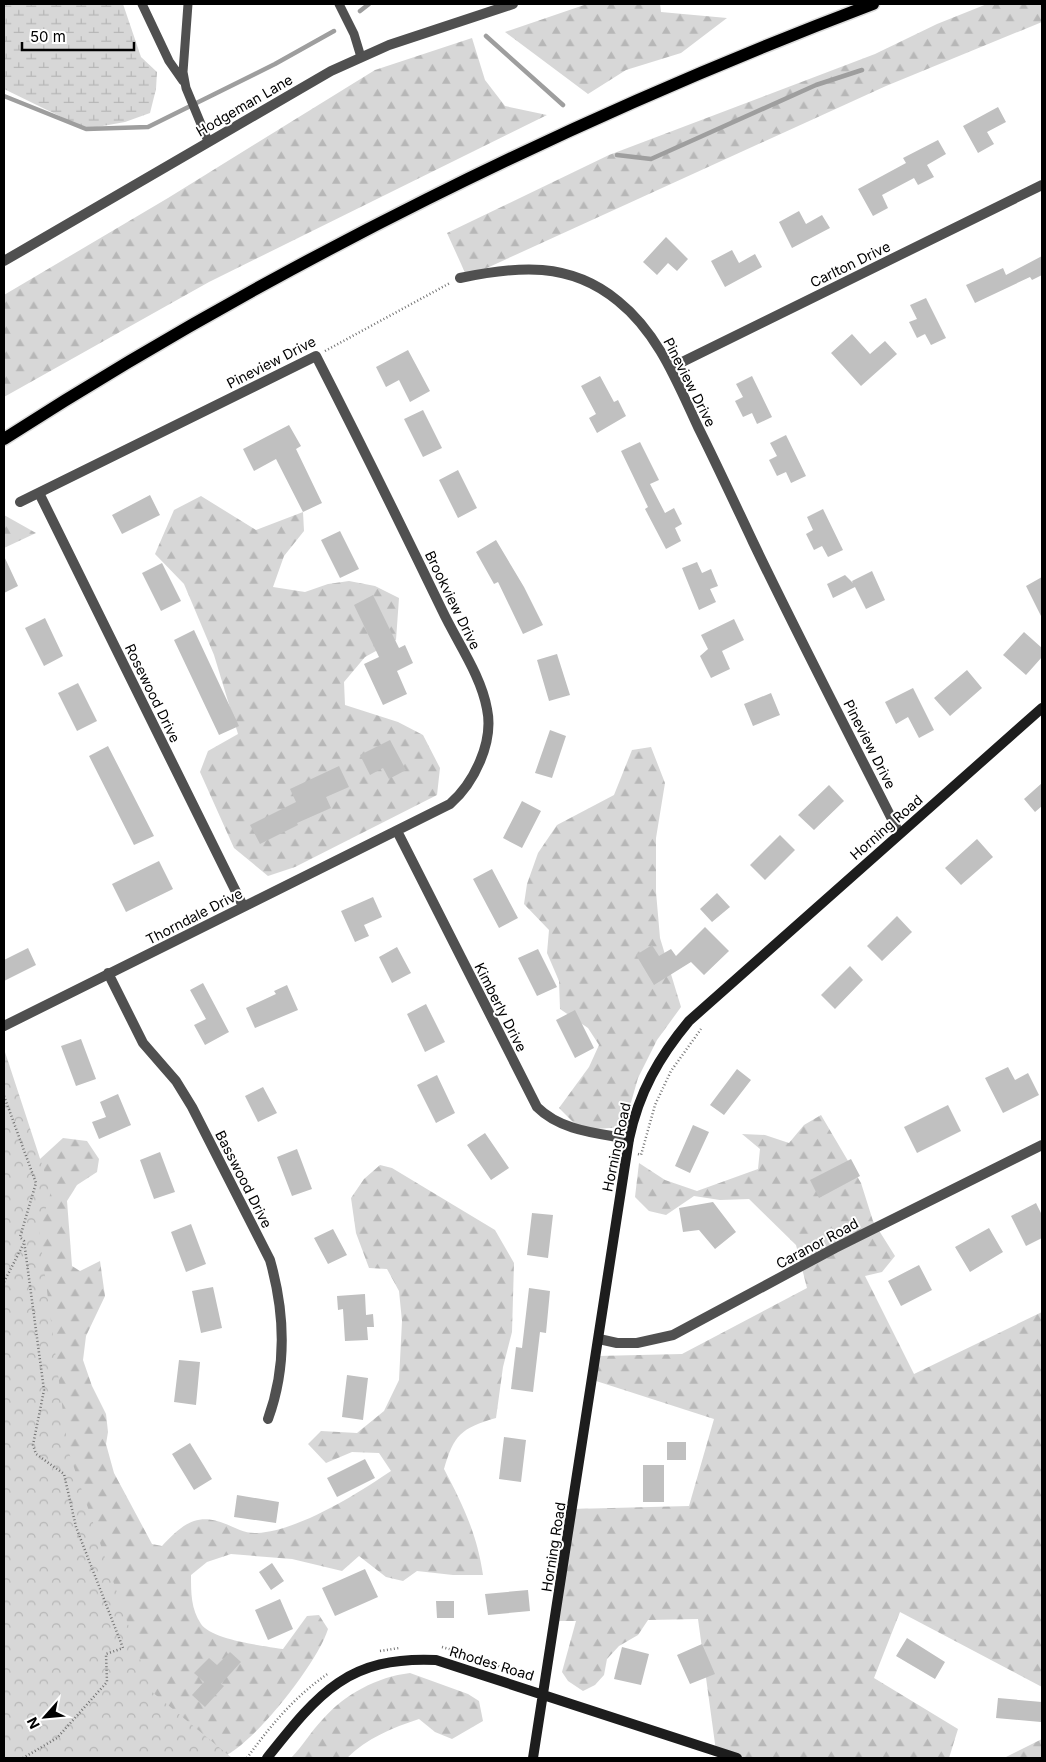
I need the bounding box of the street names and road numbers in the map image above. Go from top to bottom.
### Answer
street label: Hodgeman Lane [193,70,295,140]
street label: Carlton Drive [807,237,893,291]
street label: Pineview Drive [224,332,318,392]
street label: Pineview Drive [660,335,720,429]
street label: Brookview Drive [422,548,484,652]
street label: Rosewood Drive [122,641,184,745]
street label: Pineview Drive [840,697,900,791]
street label: Horning Road [846,791,926,863]
street label: Thorndale Drive [143,884,245,948]
street label: Kimberly Drive [471,960,531,1054]
street label: Horning Road [598,1101,634,1193]
street label: Basswood Drive [212,1127,276,1231]
street label: Caranor Road [773,1214,861,1272]
street label: Horning Road [538,1501,568,1593]
street label: Rhodes Road [448,1642,536,1684]

